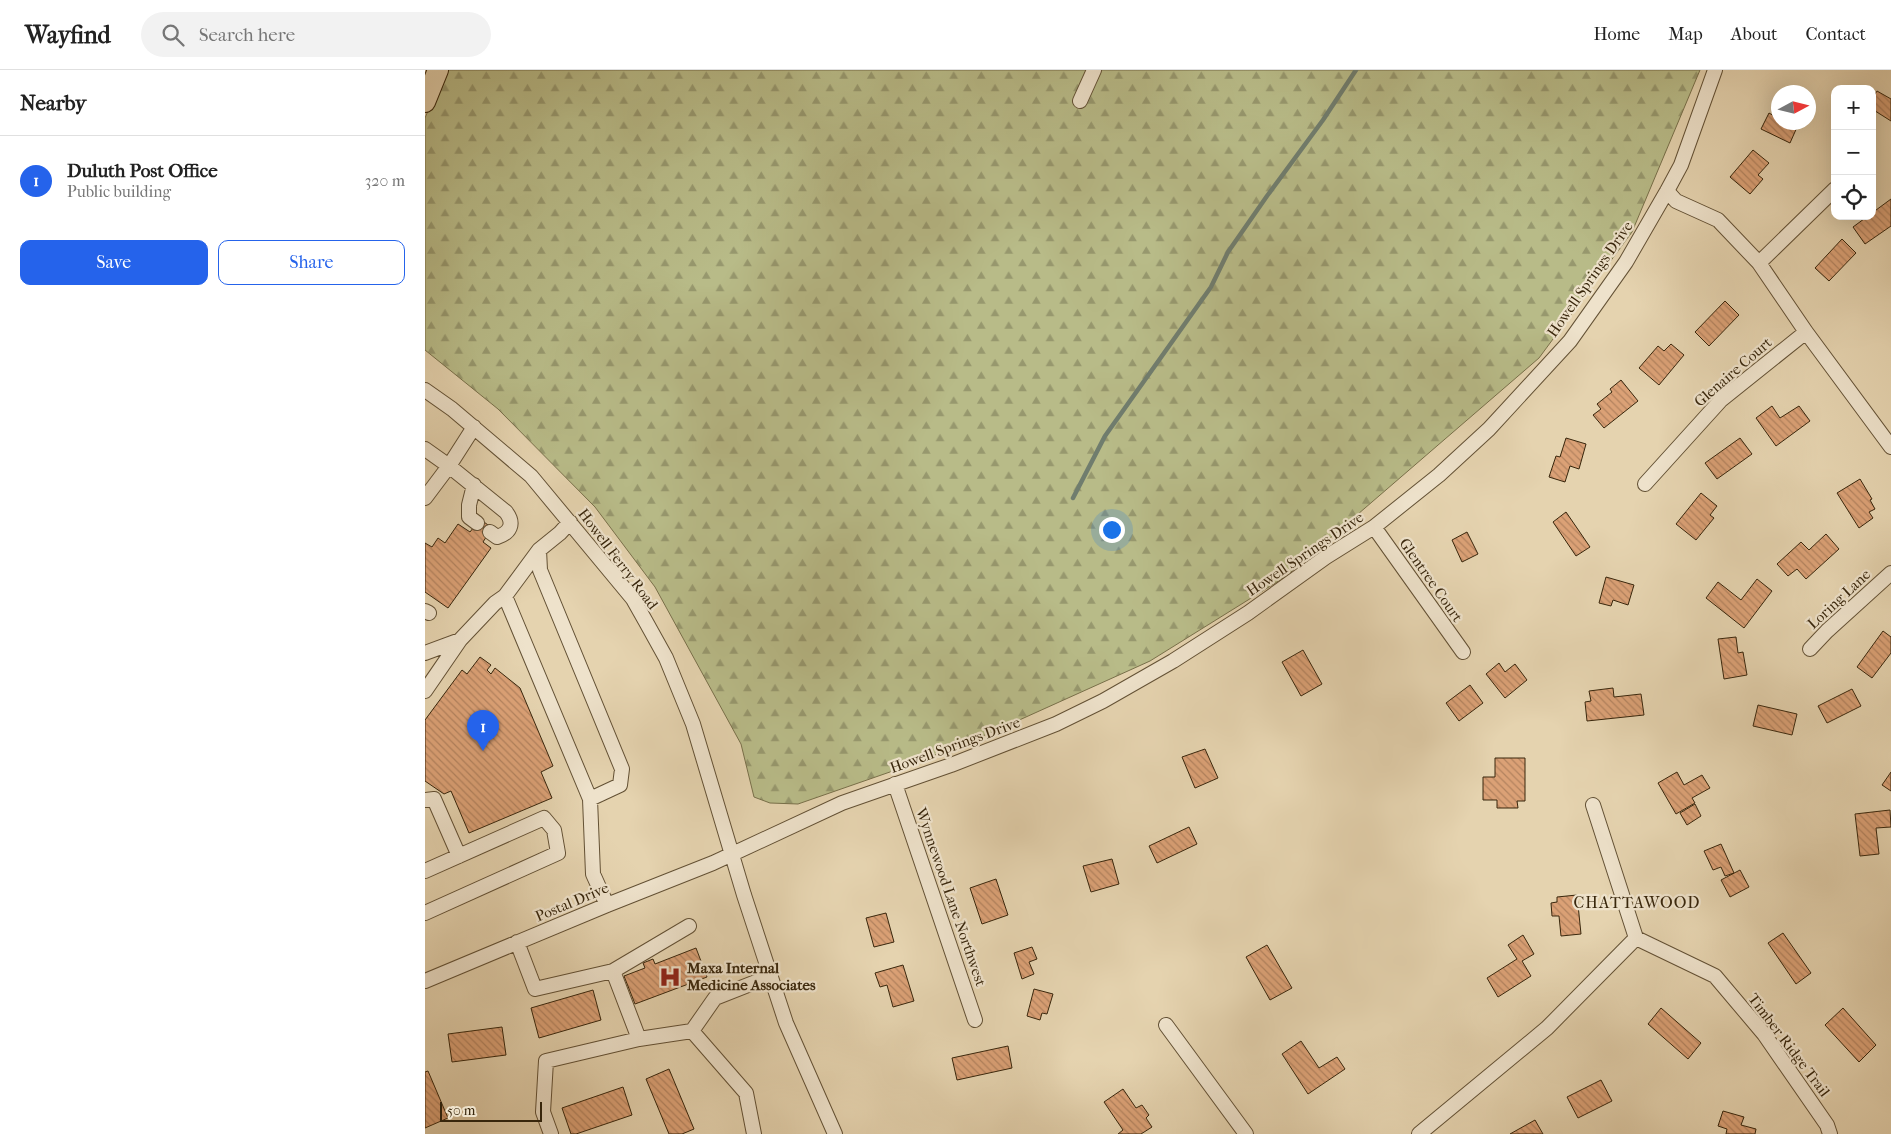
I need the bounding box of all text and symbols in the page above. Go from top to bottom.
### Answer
search box [141,12,491,57]
text: Wayfind [25,21,111,49]
icon: search [159,21,187,49]
text: Search here [199,24,295,46]
text: Home [1593,24,1640,45]
text: Map [1668,24,1703,45]
text: About [1731,24,1777,45]
text: Contact [1805,24,1866,45]
north arrow [1771,85,1816,130]
map controls [1831,85,1876,220]
button: + [1831,85,1876,130]
text: Nearby [20,91,86,115]
button: − [1831,130,1876,175]
text: Duluth Post Office [67,160,218,182]
text: 1 [33,171,39,190]
text: 320 m [365,171,405,190]
button: locate [1831,175,1876,220]
text: Public building [67,182,171,201]
street label: Howell Springs Drive [1543,217,1637,340]
button: Save [20,240,208,285]
button: Share [218,240,405,285]
street label: Glenaire Court [1691,333,1776,411]
street label: Howell Ferry Road [574,505,662,614]
street label: Howell Springs Drive [1243,508,1367,600]
your location [1099,517,1125,543]
street label: Glentree Court [1395,535,1467,626]
street label: Loring Lane [1804,565,1875,633]
pin: 1 [467,710,499,751]
street label: Howell Springs Drive [887,713,1023,777]
street label: Wynnewood Lane Northwest [912,805,990,989]
street label: Postal Drive [533,878,612,926]
district label: CHATTAWOOD [1574,893,1700,912]
place label: Maxa Internal Medicine Associates [686,959,816,994]
hospital icon: Maxa Internal Medicine Associates [657,964,683,990]
street label: Timber Ridge Trail [1744,990,1834,1100]
scale bar [440,1099,543,1122]
text: 50 m [447,1102,475,1119]

